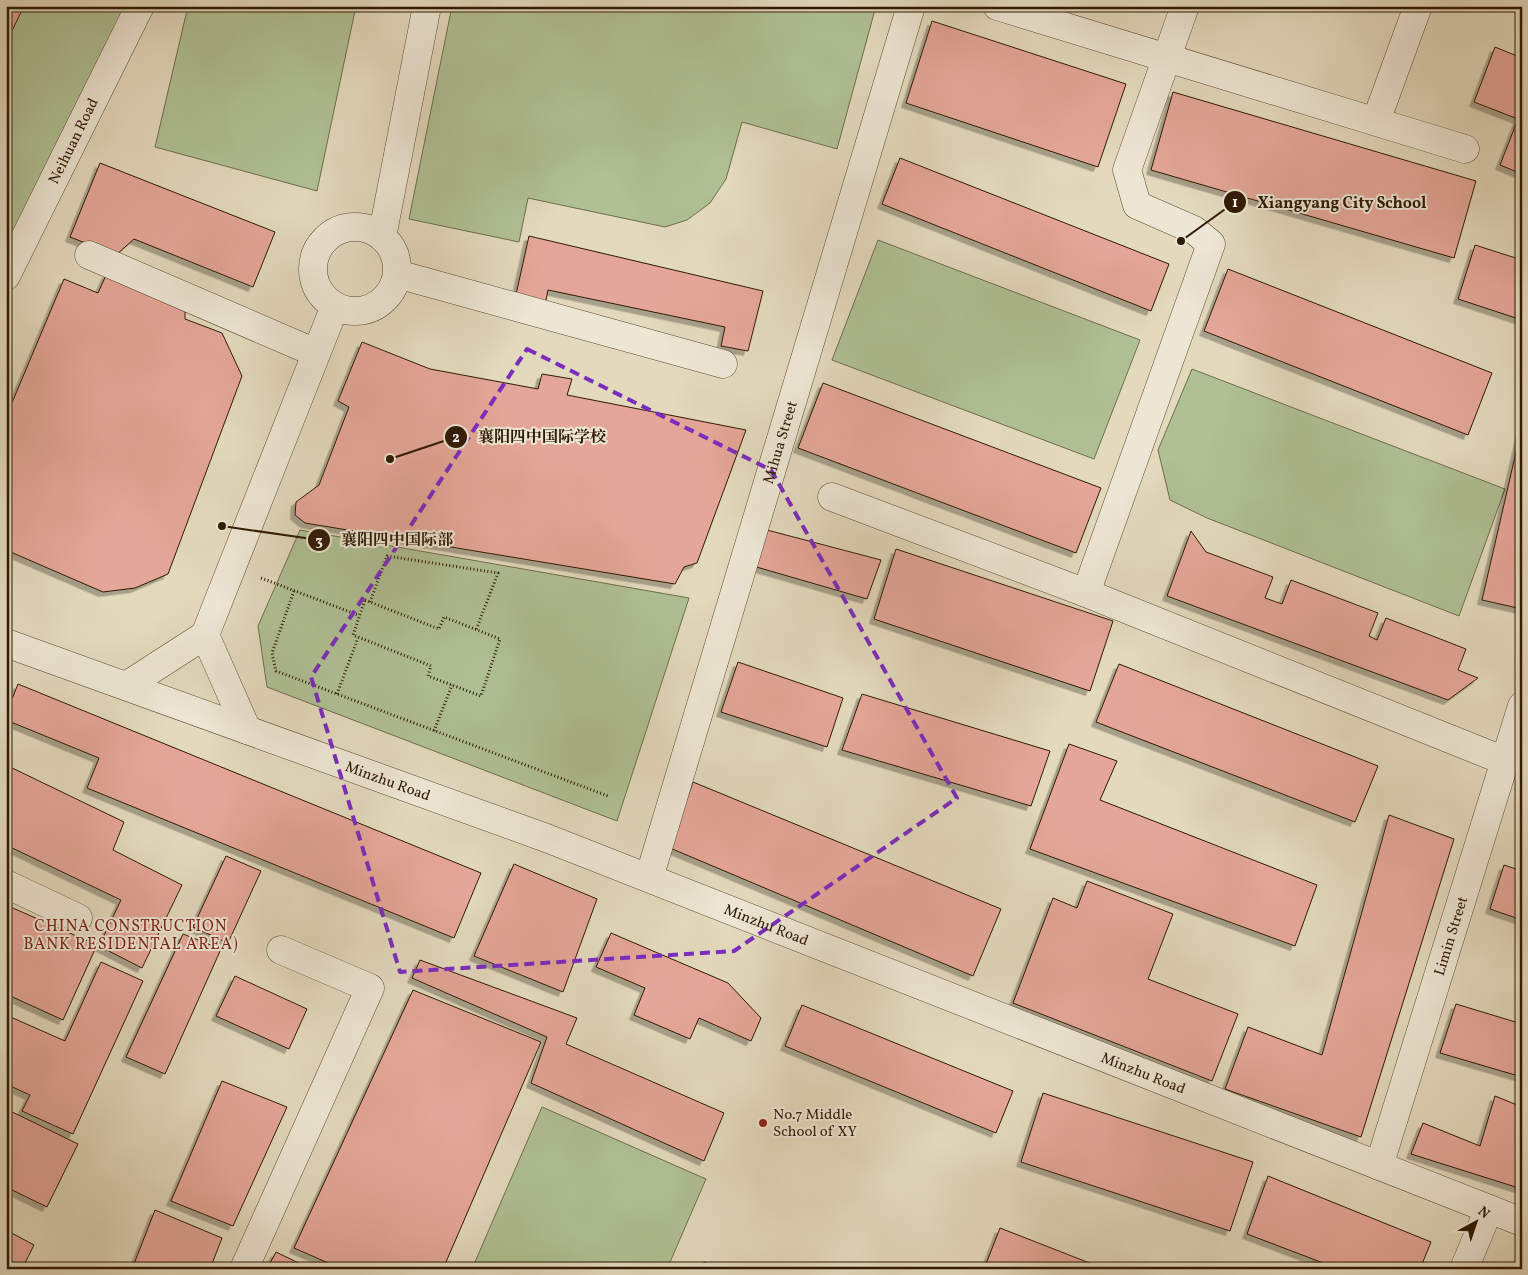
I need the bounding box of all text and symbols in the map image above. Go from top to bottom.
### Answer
street label: Neihuan Road [44,95,105,188]
callout: Xiangyang City School [1222,186,1436,217]
text: 1 [1232,193,1238,214]
text: Xiangyang City School [1258,193,1427,215]
street label: Mihua Street [759,399,804,487]
callout: 襄阳四中国际学校 [443,421,616,452]
text: 襄阳四中国际学校 [478,427,606,449]
text: 2 [452,428,460,449]
callout: 襄阳四中国际部 [306,524,463,555]
text: 襄阳四中国际部 [341,530,454,552]
text: 3 [315,531,323,552]
street label: Minzhu Road [342,757,433,807]
street label: Limin Street [1430,894,1474,979]
street label: Minzhu Road [721,900,811,952]
district label: CHINA CONSTRUCTION BANK RESIDENTAL AREA) [23,916,239,956]
street label: Minzhu Road [1097,1048,1188,1100]
place label: No.7 Middle School of XY [773,1105,857,1143]
marker: No.7 Middle School of XY [757,1117,769,1129]
north arrow [1450,1198,1500,1248]
text: N [1473,1203,1493,1224]

